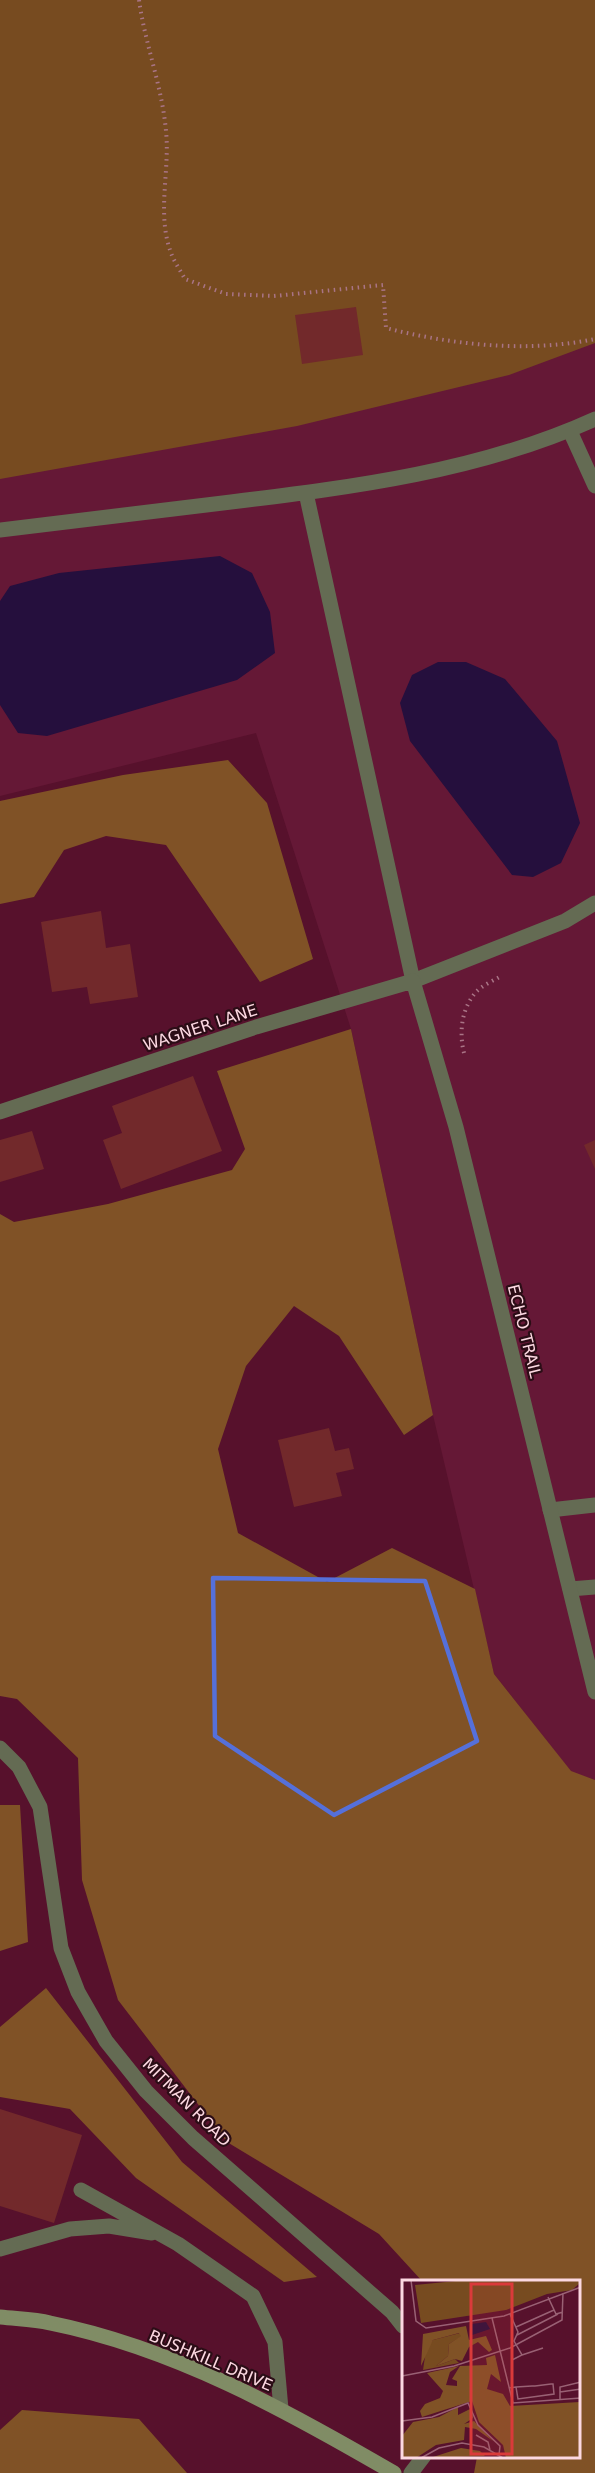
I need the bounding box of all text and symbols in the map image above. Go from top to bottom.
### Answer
street label: WAGNER LANE [141,1000,259,1055]
street label: ECHO TRAIL [504,1282,545,1380]
street label: MITMAN ROAD [139,2054,235,2150]
inset map [402,2280,580,2458]
street label: BUSHKILL DRIVE [146,2326,275,2395]

